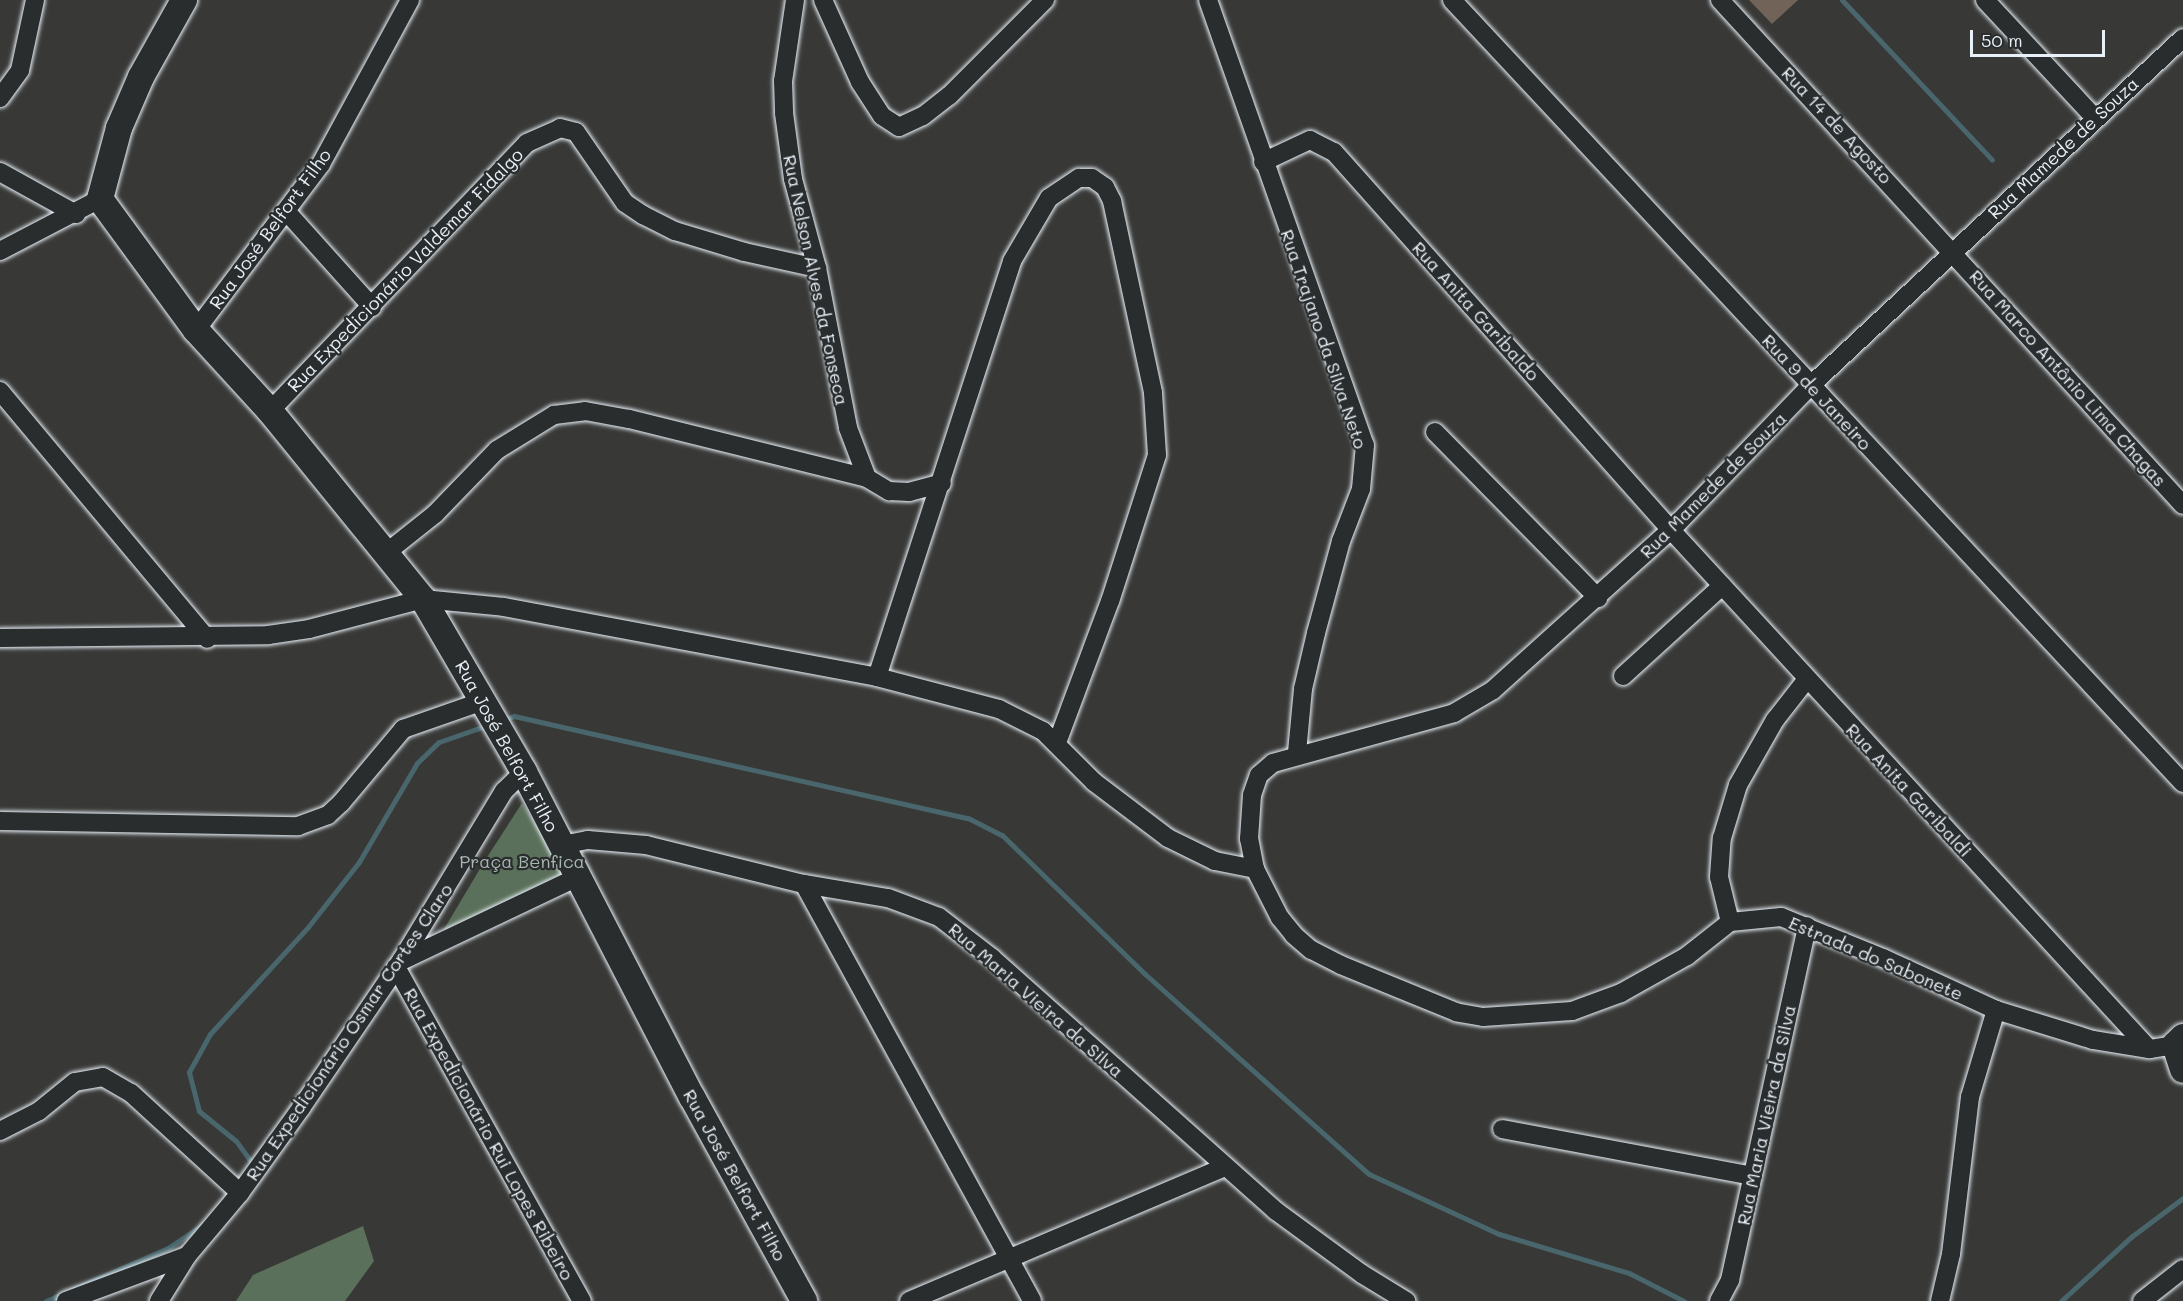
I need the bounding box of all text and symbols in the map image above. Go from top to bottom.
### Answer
scale bar [1973,18,2108,56]
text: 50 m [1981,28,2023,52]
street label: Rua 14 de Agosto [1777,62,1897,188]
street label: Rua Mamede de Souza [1983,73,2143,223]
street label: Rua Expedicionário Valdemar Fidalgo [283,144,527,396]
street label: Rua José Belfort Filho [205,145,335,313]
street label: Rua Nelson Alves da Fonseca [779,153,853,407]
street label: Rua Trajano da Silva Neto [1276,227,1372,451]
street label: Rua Anita Garibaldo [1408,237,1544,385]
street label: Rua Marco Antônio Lima Chagas [1965,265,2171,491]
street label: Rua 9 de Janeiro [1758,330,1876,454]
street label: Rua Mamede de Souza [1635,407,1791,563]
street label: Rua José Belfort Filho [451,656,563,836]
street label: Rua Anita Garibaldi [1842,719,1976,861]
park label: Praça Benfica [459,850,585,872]
street label: Rua Expedicionário Osmar Cortes Claro [241,879,457,1185]
street label: Estrada do Sabonete [1786,912,1966,1004]
street label: Rua Maria Vieira da Silva [944,918,1128,1082]
street label: Rua Expedicionário Rui Lopes Ribeiro [399,984,579,1284]
street label: Rua Maria Vieira da Silva [1732,1003,1800,1227]
street label: Rua José Belfort Filho [679,1085,791,1265]

